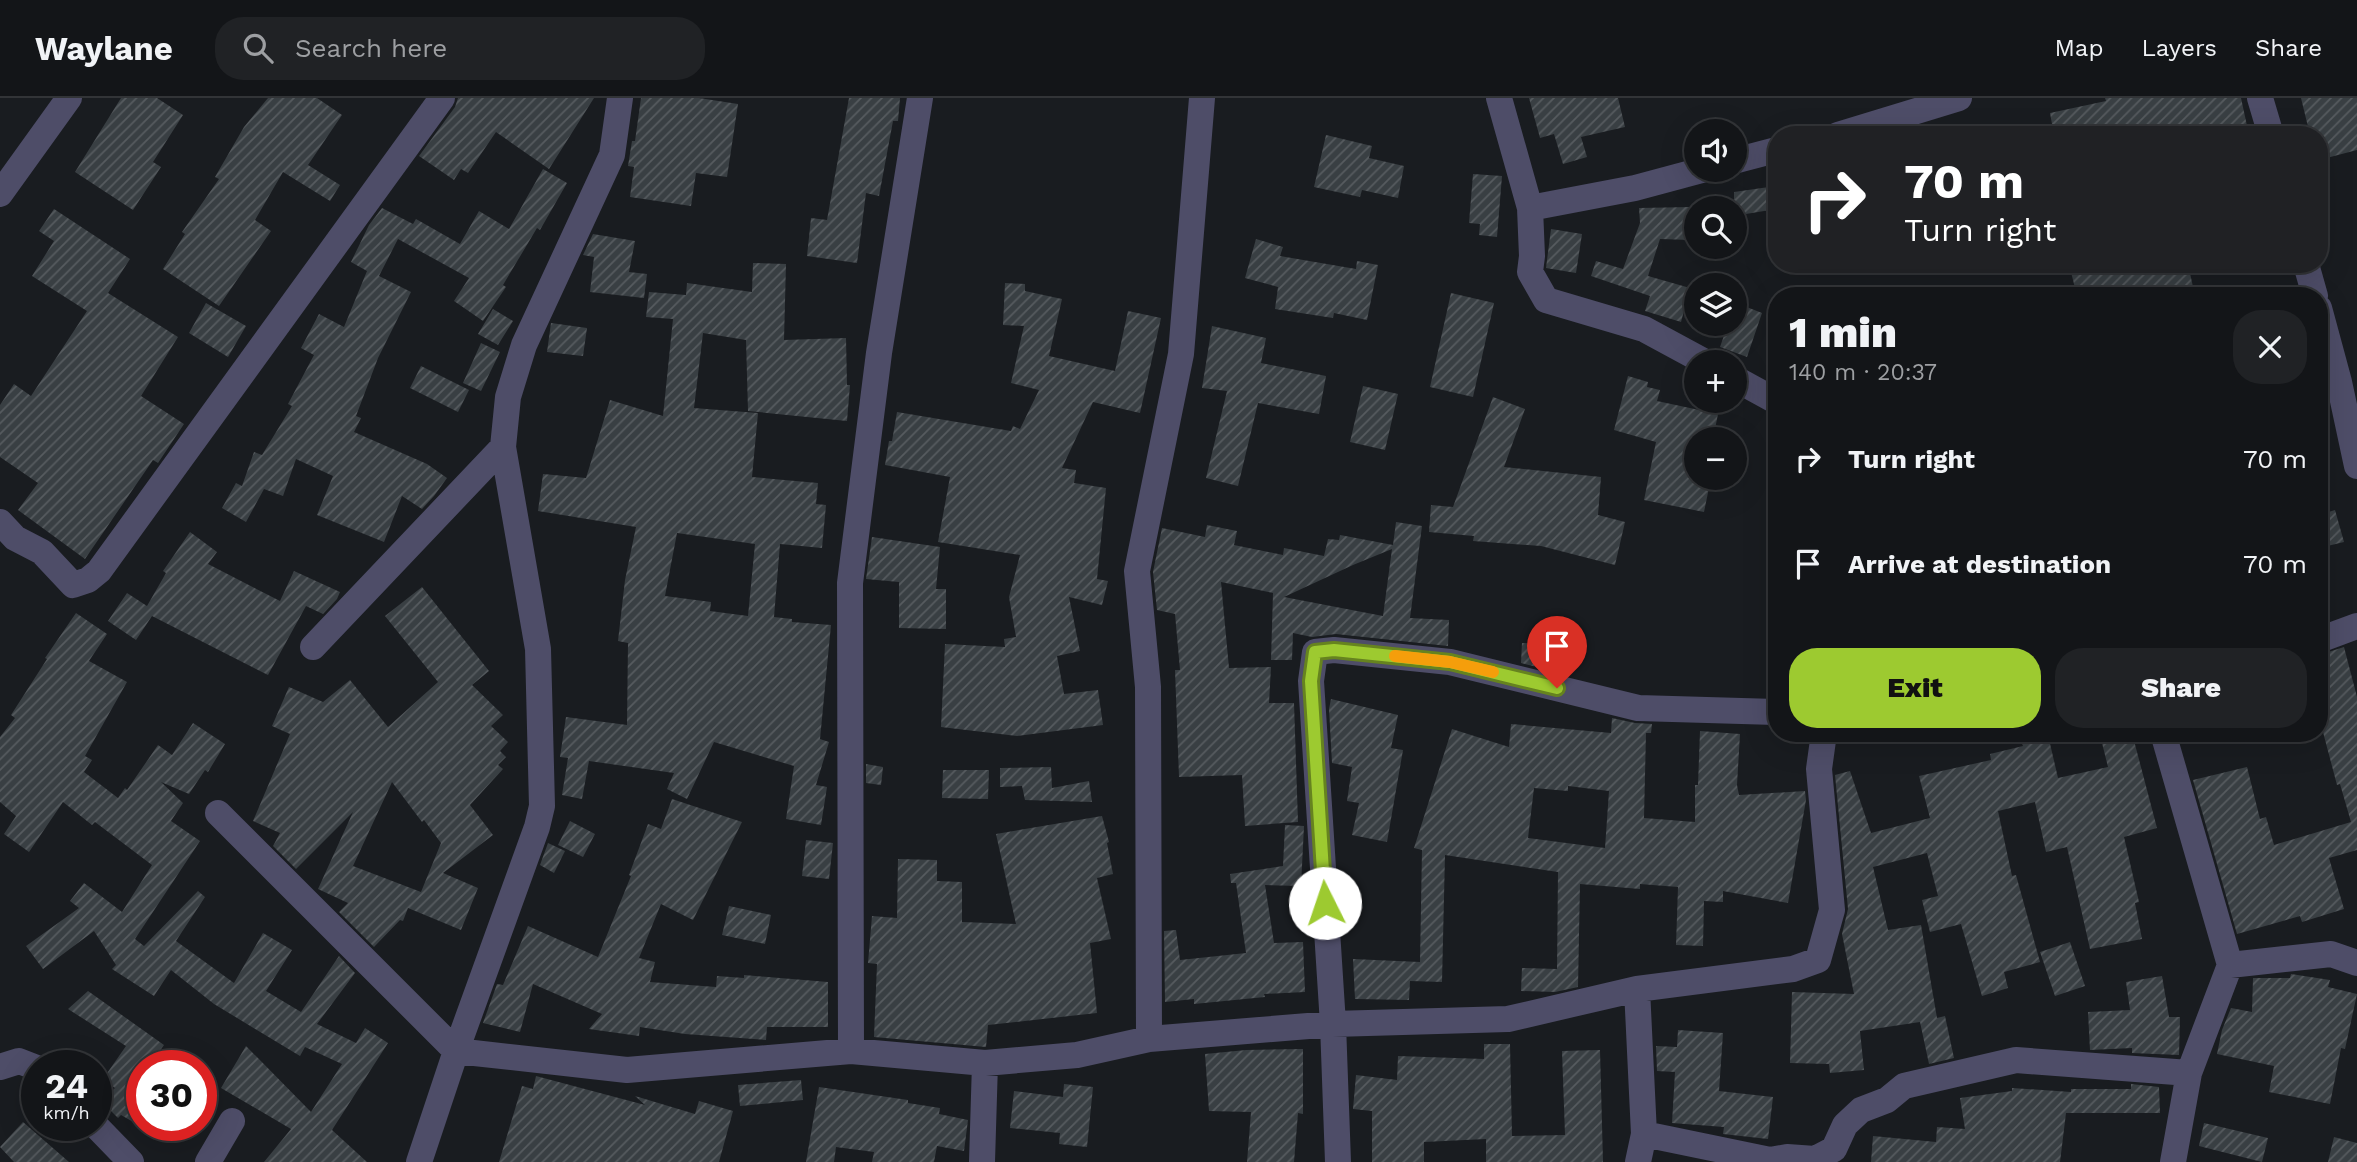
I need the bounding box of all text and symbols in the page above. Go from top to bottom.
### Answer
search box [215,17,705,80]
text: Waylane [35,29,173,68]
icon: search [239,29,277,67]
text: Search here [295,33,447,63]
text: Map [2055,34,2103,62]
text: Layers [2141,34,2217,62]
text: Share [2255,34,2322,62]
map controls [1684,119,1747,490]
button: sound [1684,119,1747,182]
text: 70 m [1904,152,2024,210]
icon: right [1789,154,1880,245]
button: search [1684,196,1747,259]
text: Turn right [1904,211,2056,249]
button: layers [1684,273,1747,336]
text: 1 min [1789,308,1897,357]
button: close [2233,310,2307,384]
button: + [1684,350,1747,413]
text: 140 m · 20:37 [1789,359,1937,386]
button: − [1684,427,1747,490]
icon: right [1789,440,1827,478]
text: Turn right [1848,444,1975,474]
text: 70 m [2243,444,2307,474]
icon: arrive [1789,545,1827,583]
text: Arrive at destination [1848,549,2111,579]
text: 70 m [2243,549,2307,579]
pin [1527,616,1587,688]
icon: arrive [1538,627,1576,665]
button: Exit [1789,648,2041,728]
button: Share [2055,648,2307,728]
position arrow [1288,866,1362,940]
speed limit sign: 30 [126,1050,217,1141]
text: 24 [45,1065,88,1107]
text: km/h [43,1102,90,1123]

